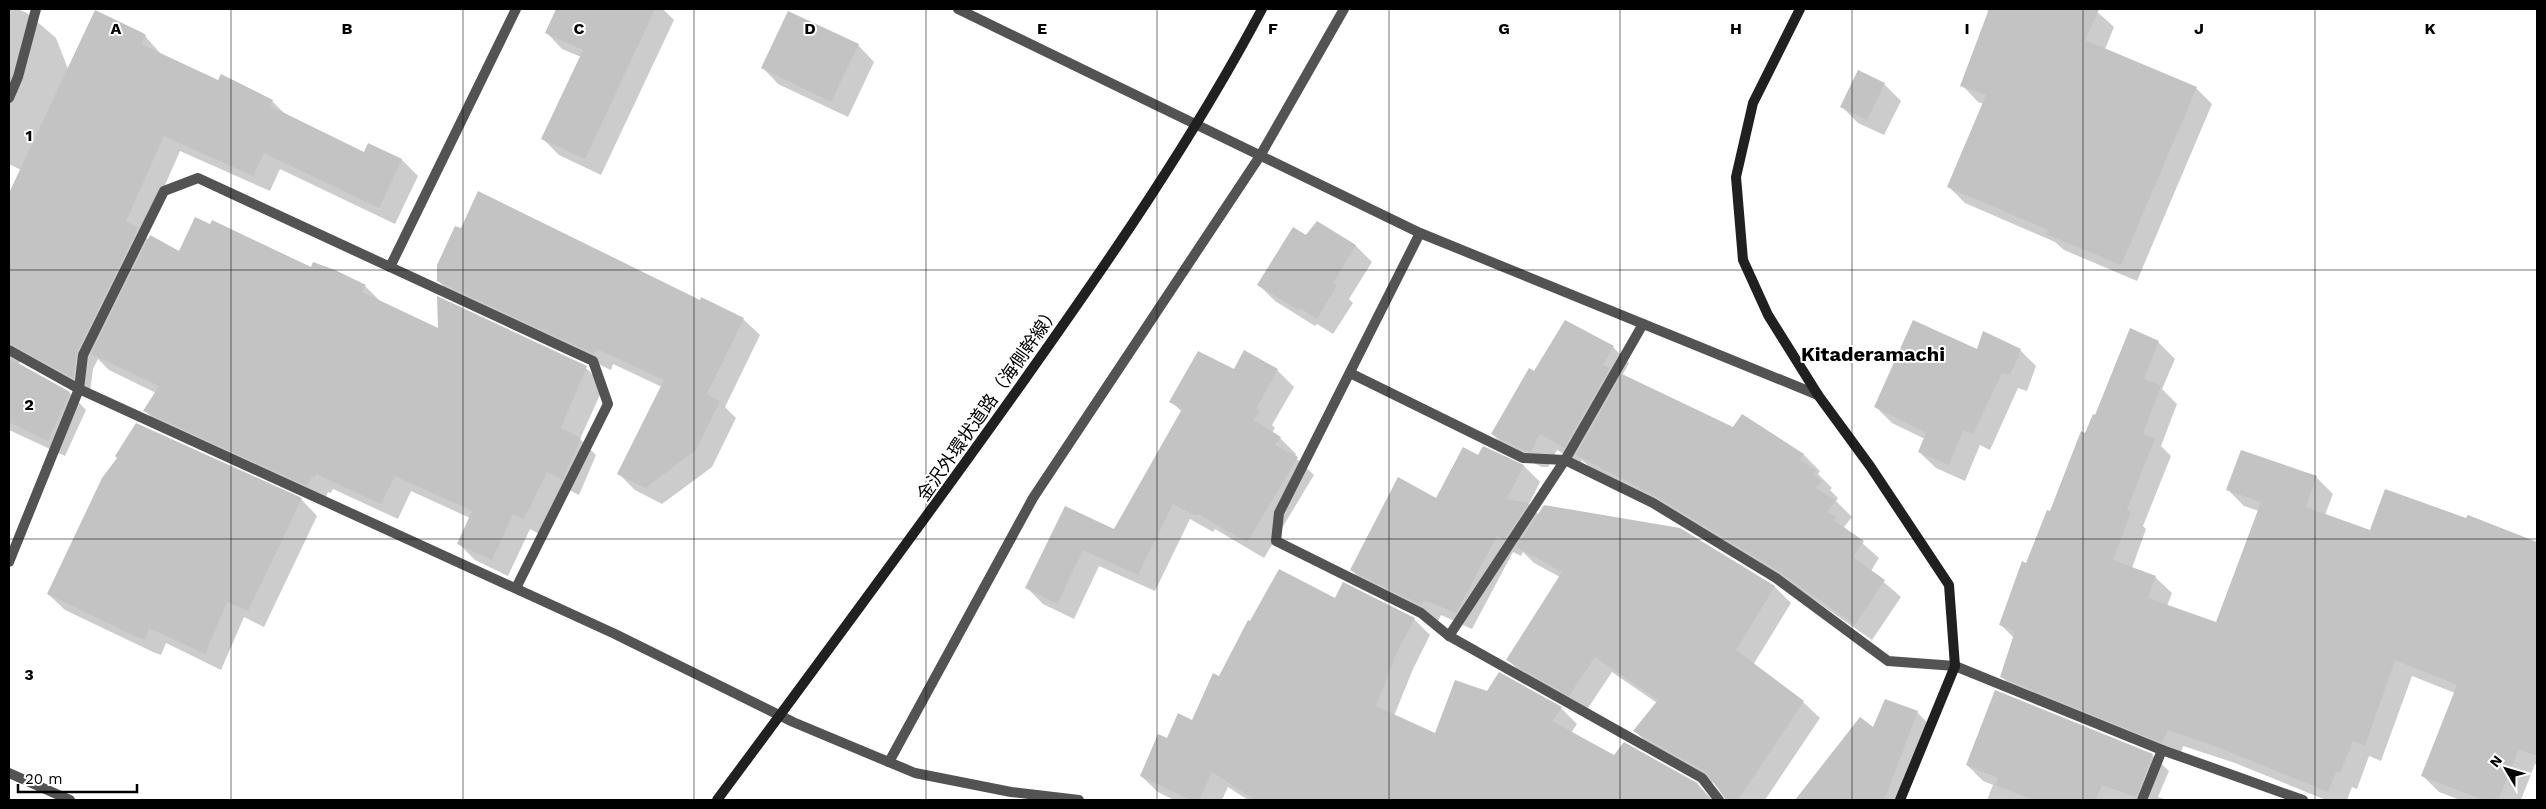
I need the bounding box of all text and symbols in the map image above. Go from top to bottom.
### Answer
text: A [111,19,122,38]
text: B [342,19,353,38]
text: C [574,19,585,38]
text: D [804,19,816,38]
text: E [1037,19,1047,38]
text: F [1268,19,1278,38]
text: G [1498,19,1510,38]
text: H [1730,19,1742,38]
text: I [1964,19,1970,38]
text: J [2194,19,2204,38]
text: K [2424,19,2436,38]
text: 1 [26,126,32,145]
street label: 金沢外環状道路（海側幹線） [912,301,1064,505]
district label: Kitaderamachi [1801,342,1945,366]
text: 2 [24,395,34,414]
text: 3 [24,665,34,684]
north arrow [2481,744,2531,794]
text: N [2486,752,2505,770]
scale bar [18,762,136,794]
text: 20 m [25,770,63,788]

